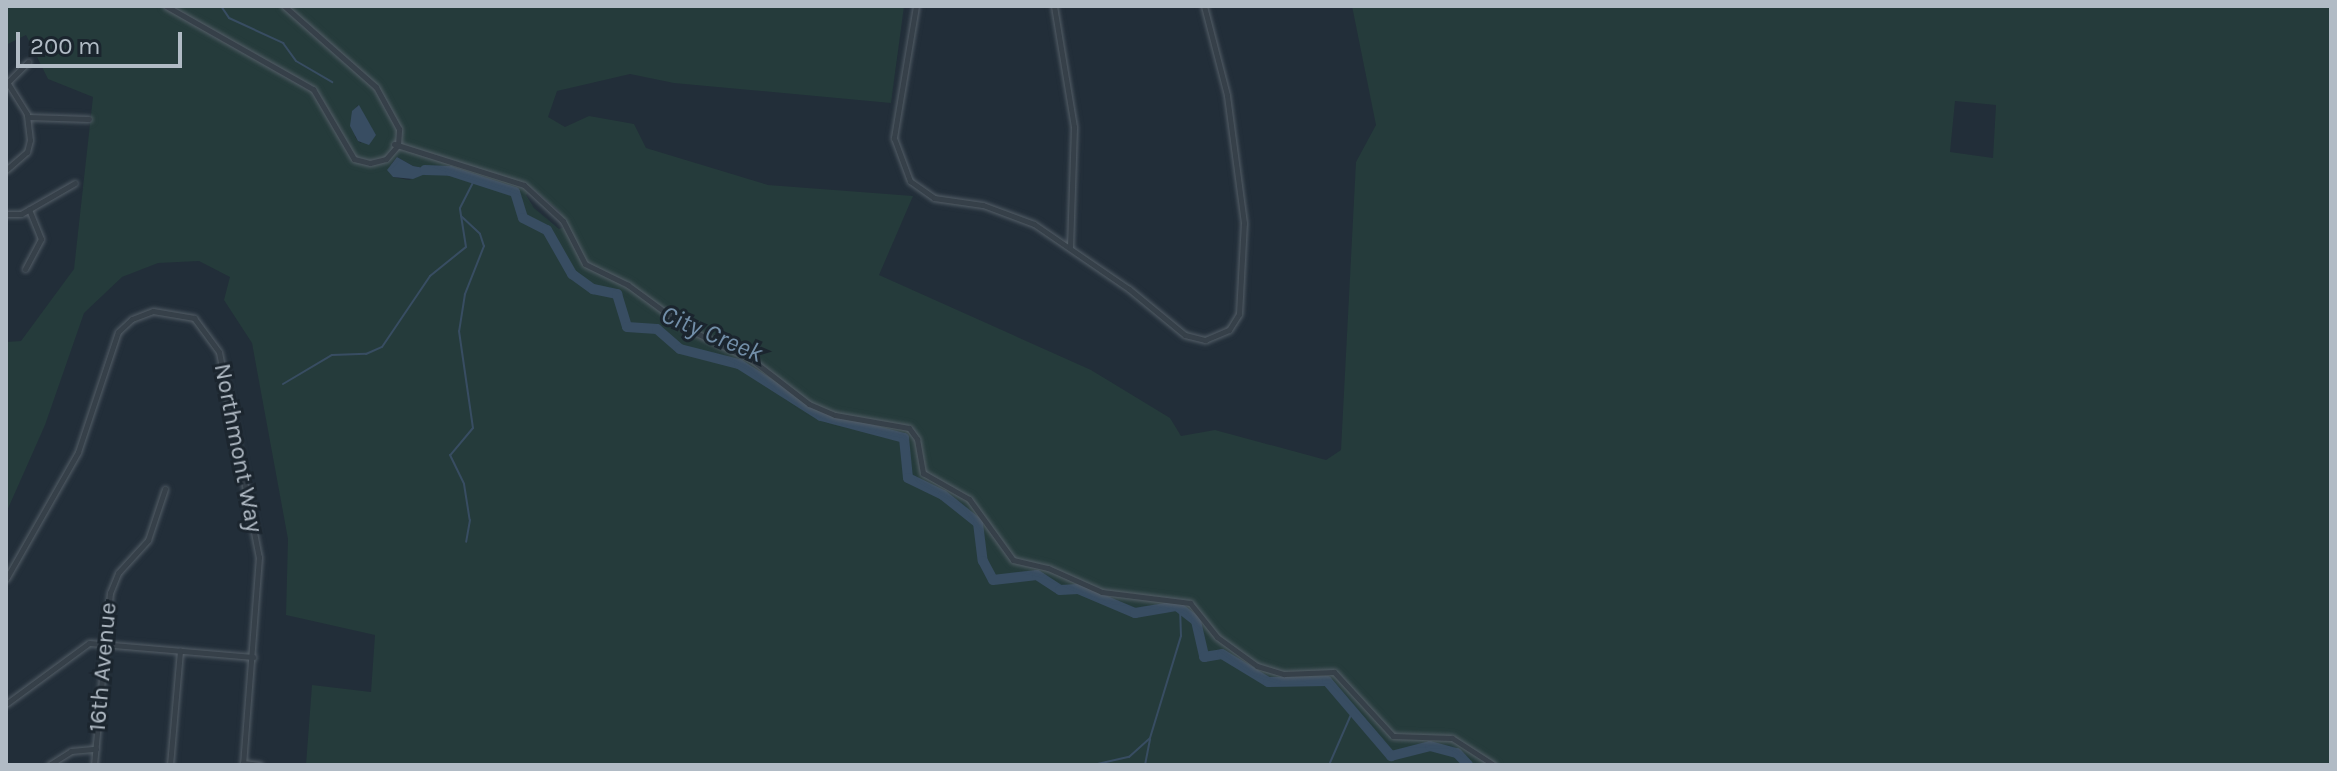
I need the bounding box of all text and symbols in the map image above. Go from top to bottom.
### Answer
scale bar [20,16,186,66]
text: 200 m [30,32,101,60]
water label: City Creek [656,299,768,369]
street label: Northmont Way [207,361,269,535]
street label: 16th Avenue [83,601,123,733]

